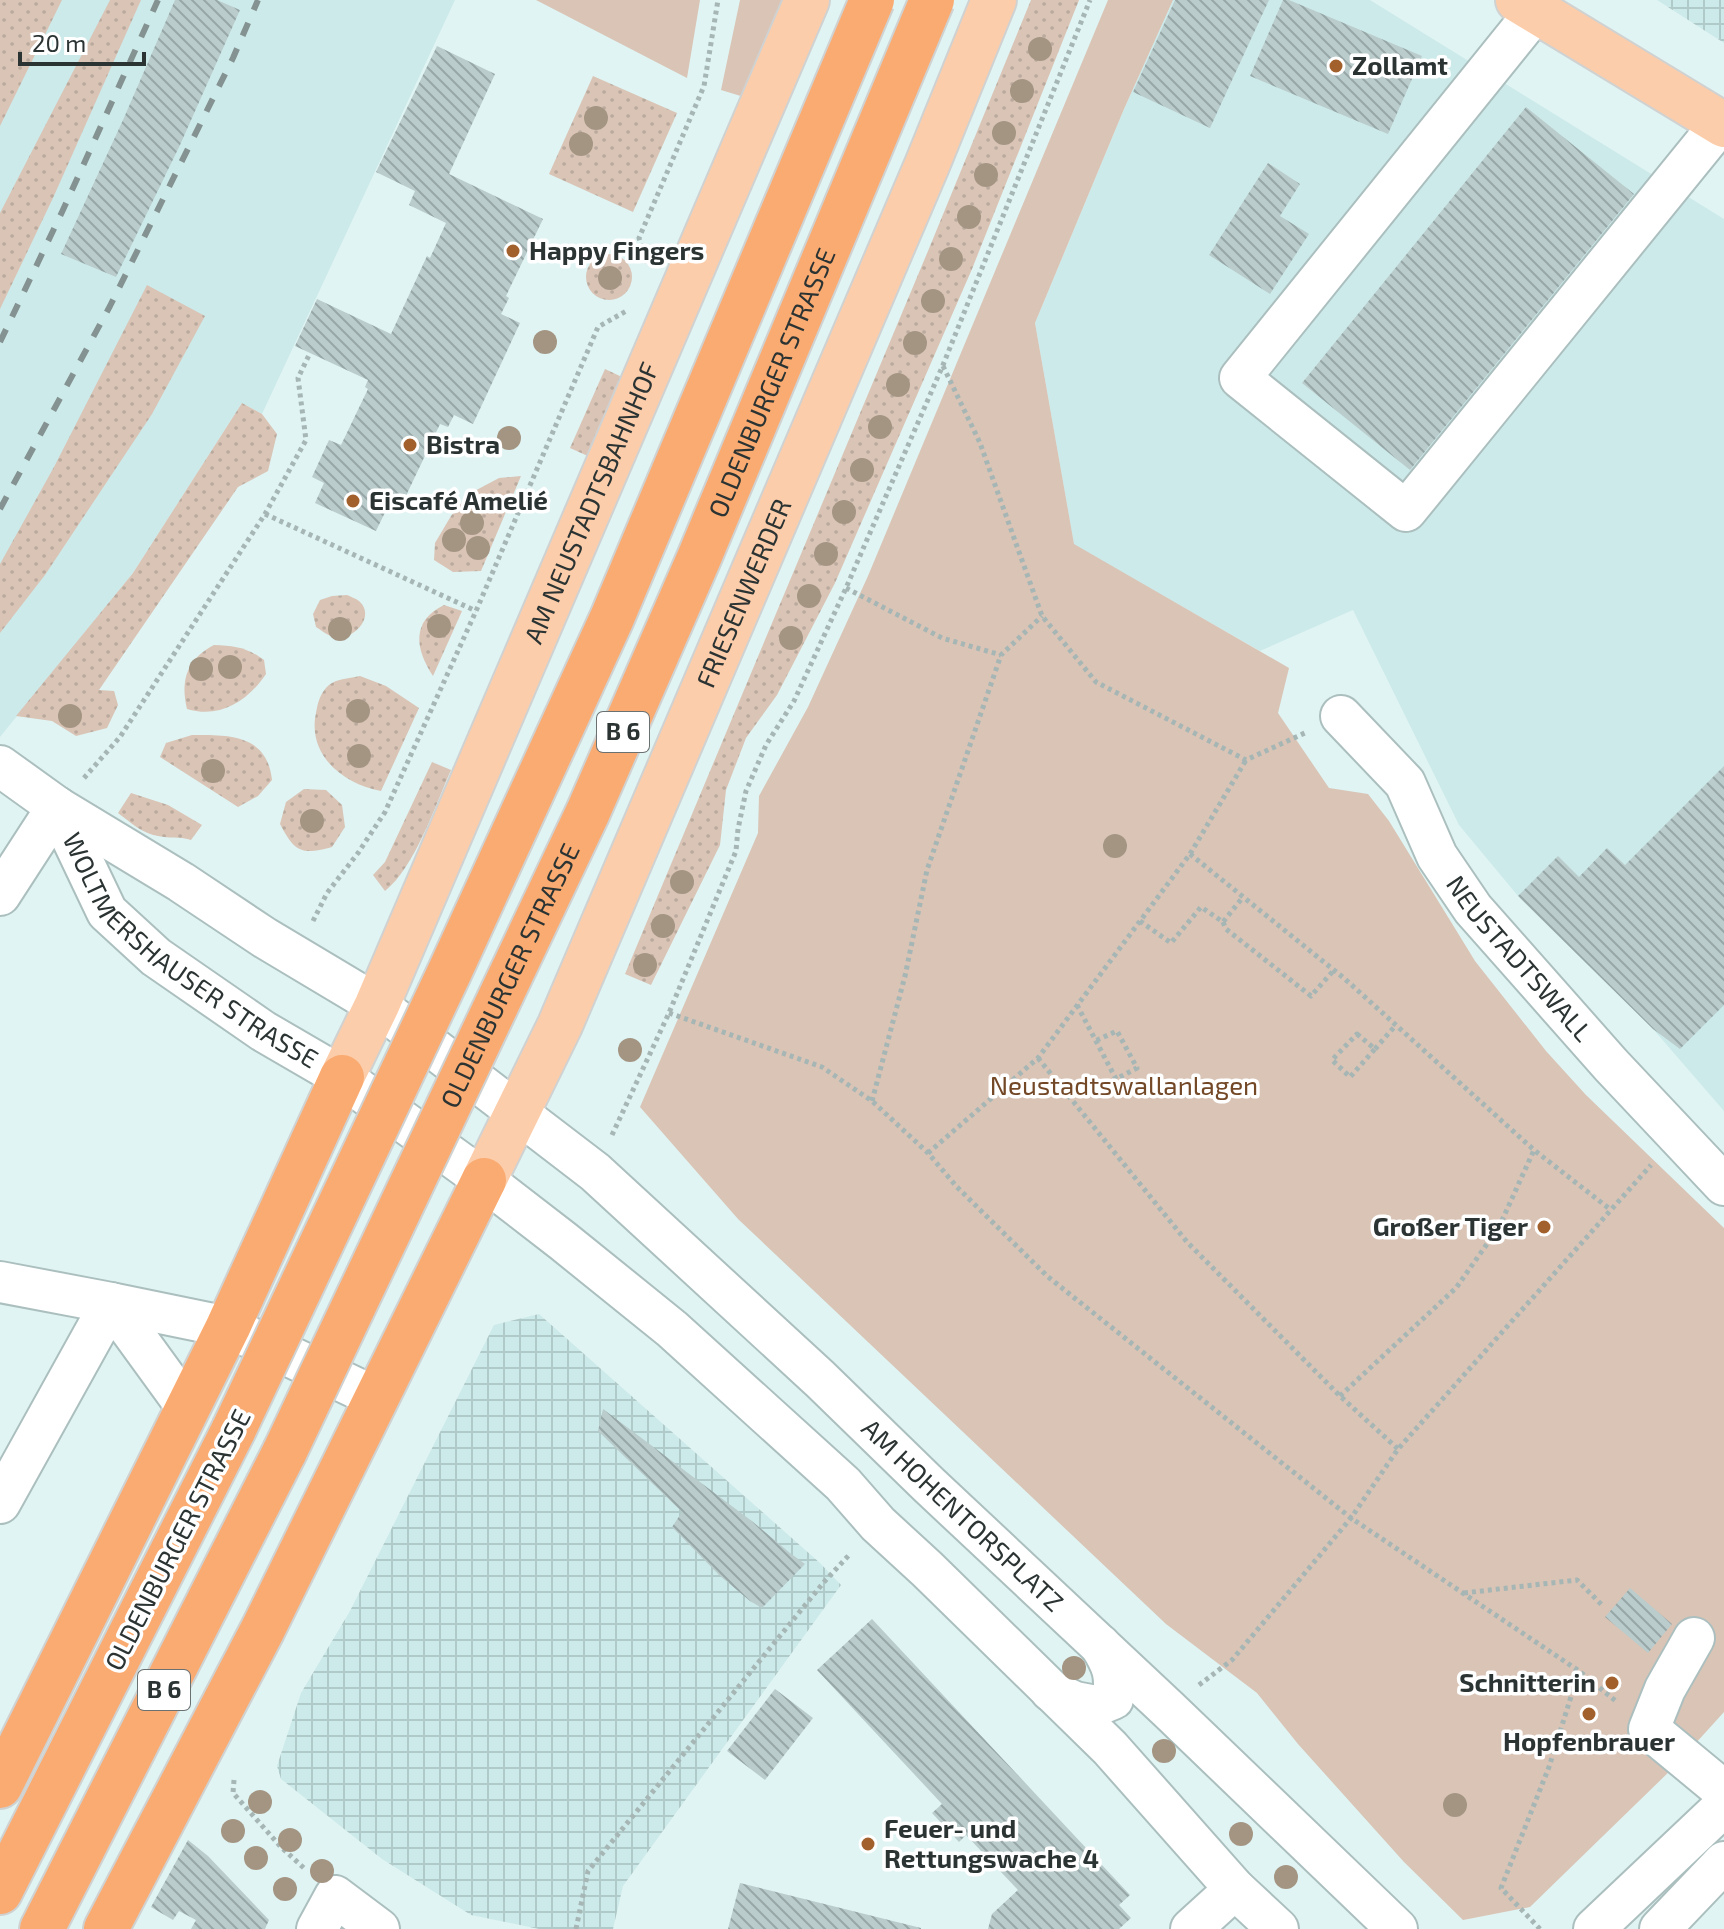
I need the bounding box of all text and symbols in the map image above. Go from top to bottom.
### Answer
scale bar [20,16,144,66]
text: 20 m [32,28,86,57]
place label: Zollamt [1352,49,1448,80]
marker: Zollamt [1327,57,1345,75]
place label: Happy Fingers [529,234,704,266]
marker: Happy Fingers [504,242,522,260]
street label: OLDENBURGER STRASSE [701,243,841,522]
street label: AM NEUSTADTSBAHNHOF [517,357,664,648]
place label: Bistra [426,428,500,459]
marker: Bistra [401,436,419,454]
place label: Eiscafé Amelié [369,484,548,515]
marker: Eiscafé Amelié [344,492,362,510]
street label: FRIESENWERDER [689,494,797,692]
road number: B 6 [597,712,649,752]
street label: WOLTMERSHAUSER STRASSE [57,827,324,1074]
street label: OLDENBURGER STRASSE [433,838,585,1112]
street label: NEUSTADTSWALL [1441,869,1599,1047]
park label: Neustadtswallanlagen [990,1069,1258,1100]
place label: Großer Tiger [1373,1210,1528,1241]
marker: Großer Tiger [1535,1218,1553,1236]
street label: OLDENBURGER STRASSE [97,1404,256,1675]
street label: AM HOHENTORSPLATZ [856,1412,1070,1617]
place label: Schnitterin [1459,1666,1596,1697]
road number: B 6 [138,1670,190,1710]
marker: Schnitterin [1603,1674,1621,1692]
marker: Hopfenbrauer [1580,1705,1598,1723]
place label: Hopfenbrauer [1503,1725,1675,1756]
place label: Feuer- und Rettungswache 4 [884,1812,1099,1873]
marker: Feuer- und Rettungswache 4 [859,1835,877,1853]

